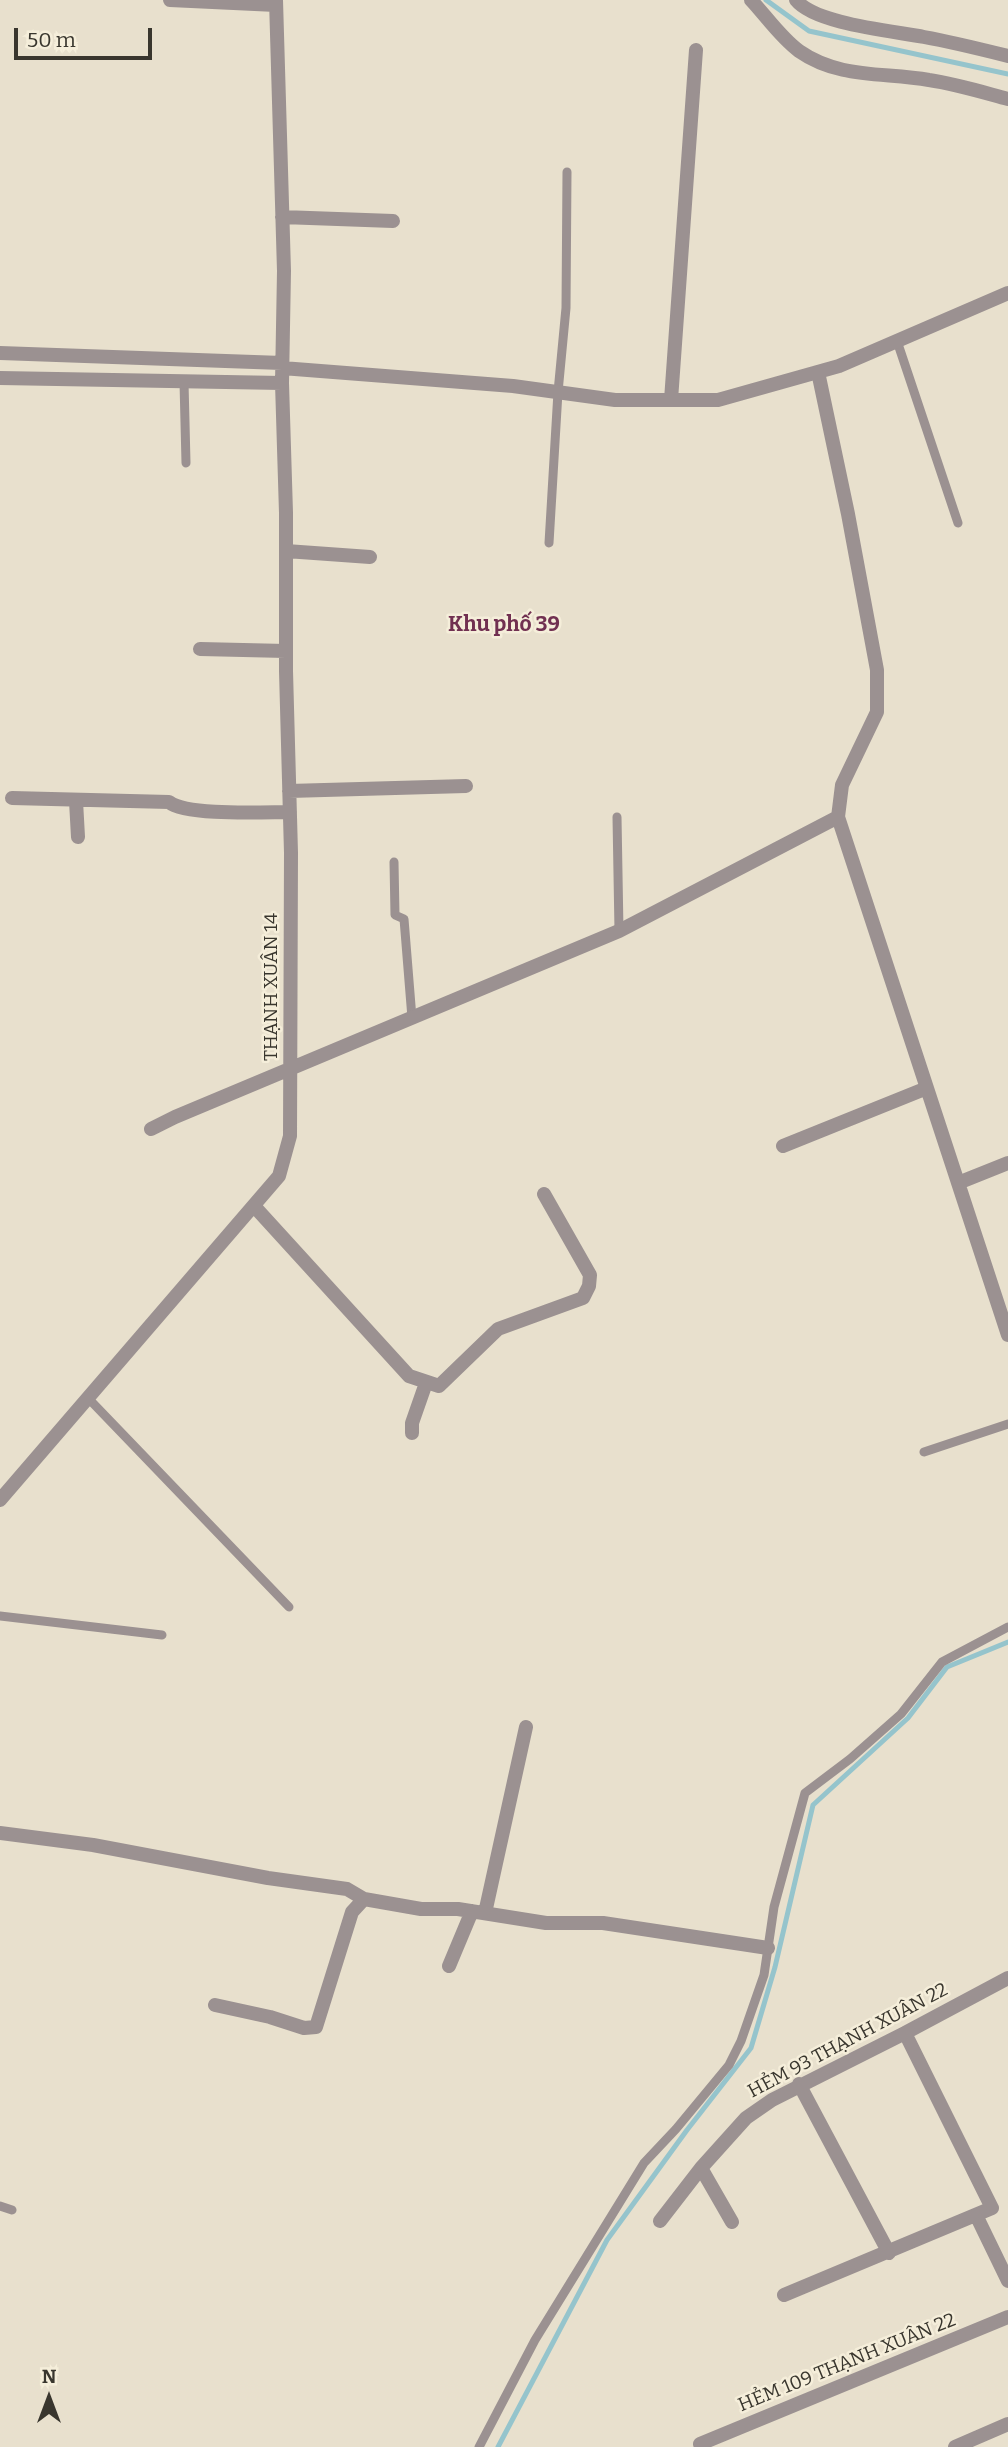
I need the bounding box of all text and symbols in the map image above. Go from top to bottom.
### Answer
scale bar [18,14,156,58]
text: 50 m [27,27,76,53]
district label: Khu phố 39 [448,612,560,638]
street label: THẠNH XUÂN 14 [261,913,283,1061]
street label: HẺM 93 THẠNH XUÂN 22 [744,1979,952,2103]
street label: HẺM 109 THẠNH XUÂN 22 [735,2309,959,2417]
north arrow [14,2363,84,2433]
text: N [42,2365,56,2388]

